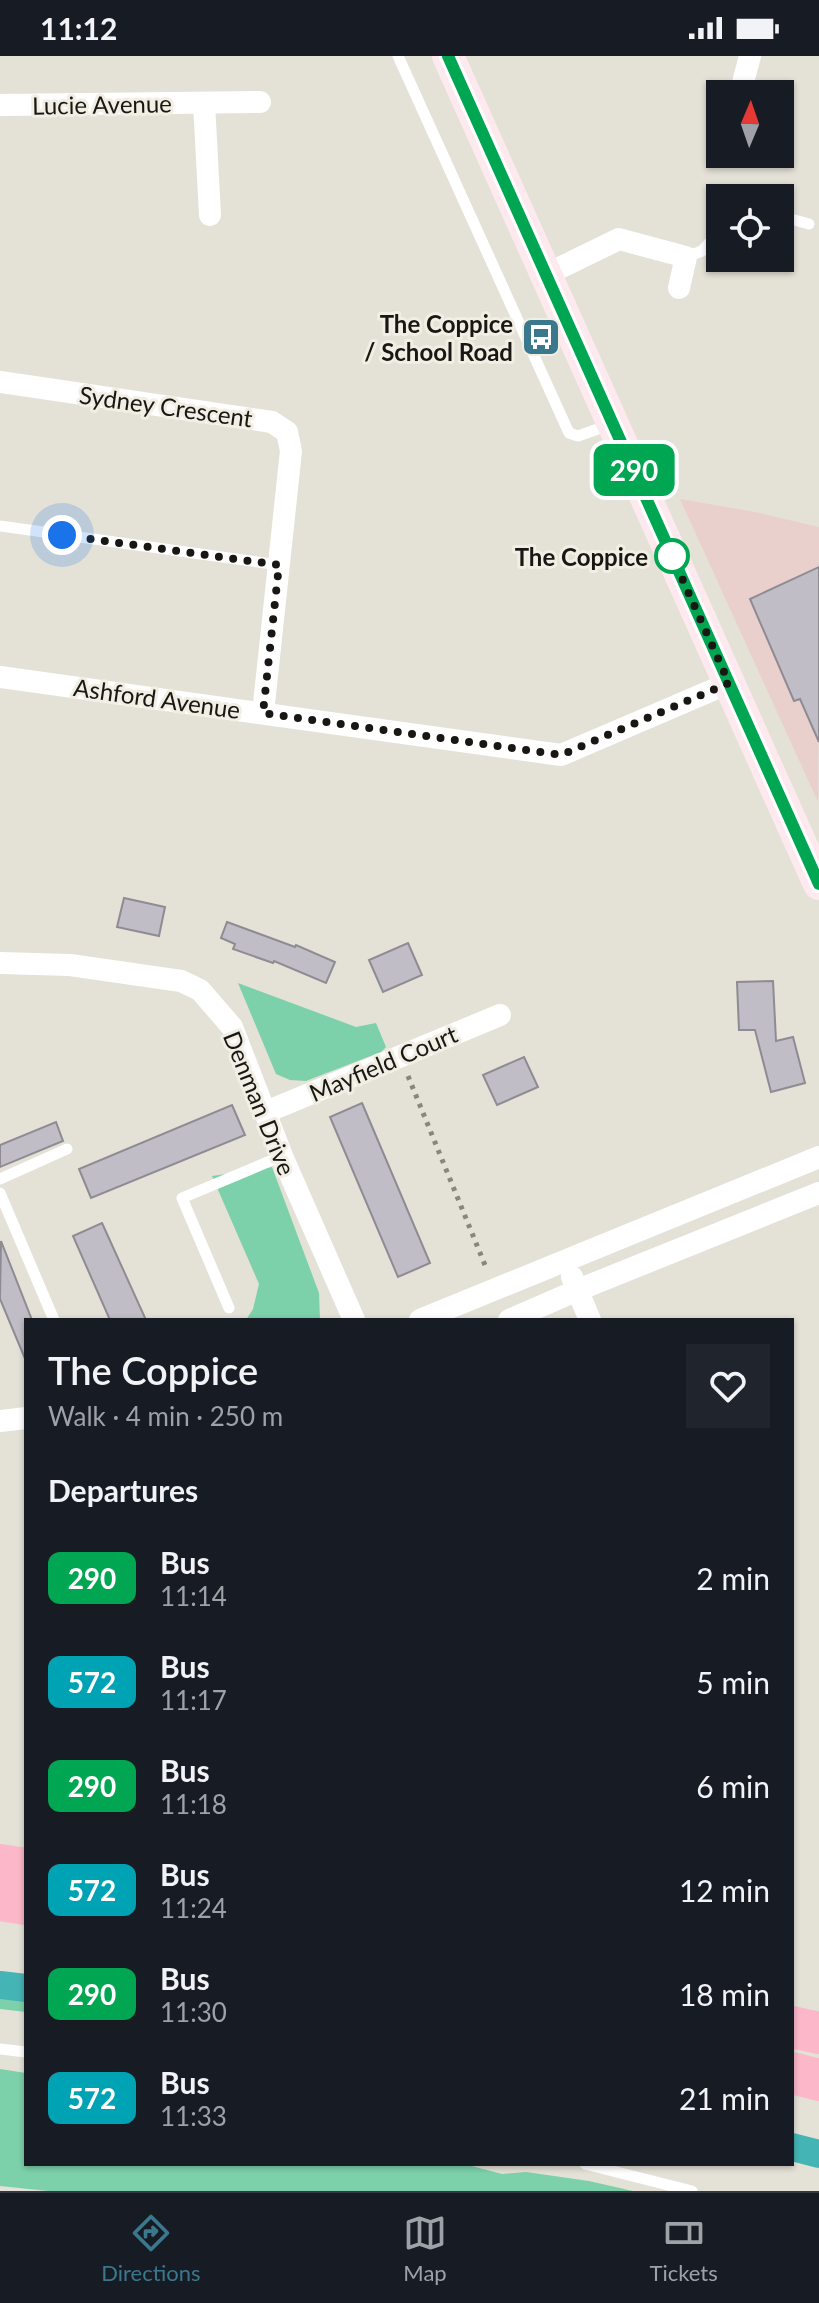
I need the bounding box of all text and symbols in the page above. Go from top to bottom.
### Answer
text: 11:12 [40,10,117,46]
north arrow [706,80,794,168]
map controls [706,80,794,272]
street label: Lucie Avenue [32,88,172,120]
button: locate [706,184,794,272]
place label: The Coppice / School Road [364,309,513,366]
bus stop icon: The Coppice / School Road [520,316,562,358]
street label: Sydney Crescent [78,379,255,433]
line badge: 290 [588,444,680,496]
text: 290 [610,453,658,487]
your location [42,515,82,555]
marker: The Coppice [655,539,689,573]
place label: The Coppice [515,542,648,571]
street label: Ashford Avenue [72,672,242,724]
street label: Mayfield Court [305,1019,462,1107]
street label: Denman Drive [218,1027,302,1179]
button: heart [686,1344,770,1428]
text: The Coppice [48,1347,258,1393]
text: Walk · 4 min · 250 m [48,1400,283,1432]
text: Departures [48,1472,198,1508]
text: Bus [160,1544,210,1580]
text: 2 min [696,1560,770,1596]
text: 290 [68,1561,116,1595]
text: 11:14 [160,1580,227,1612]
text: Bus [160,1648,210,1684]
text: 5 min [696,1664,770,1700]
text: 572 [68,1665,116,1699]
text: 11:17 [160,1684,227,1716]
text: Bus [160,1752,210,1788]
text: 6 min [696,1768,770,1804]
text: 290 [68,1769,116,1803]
text: 11:18 [160,1788,227,1820]
text: Bus [160,1856,210,1892]
text: 12 min [679,1872,770,1908]
text: 572 [68,1873,116,1907]
text: 11:24 [160,1892,227,1924]
text: Bus [160,1960,210,1996]
text: 18 min [679,1976,770,2012]
text: 290 [68,1977,116,2011]
text: 11:30 [160,1996,227,2028]
text: Bus [160,2064,210,2100]
text: 21 min [679,2080,770,2116]
text: 572 [68,2081,116,2115]
text: 11:33 [160,2100,227,2132]
tab: Directions [101,2211,201,2286]
tab: Map [403,2211,447,2286]
tab: Tickets [650,2211,718,2286]

